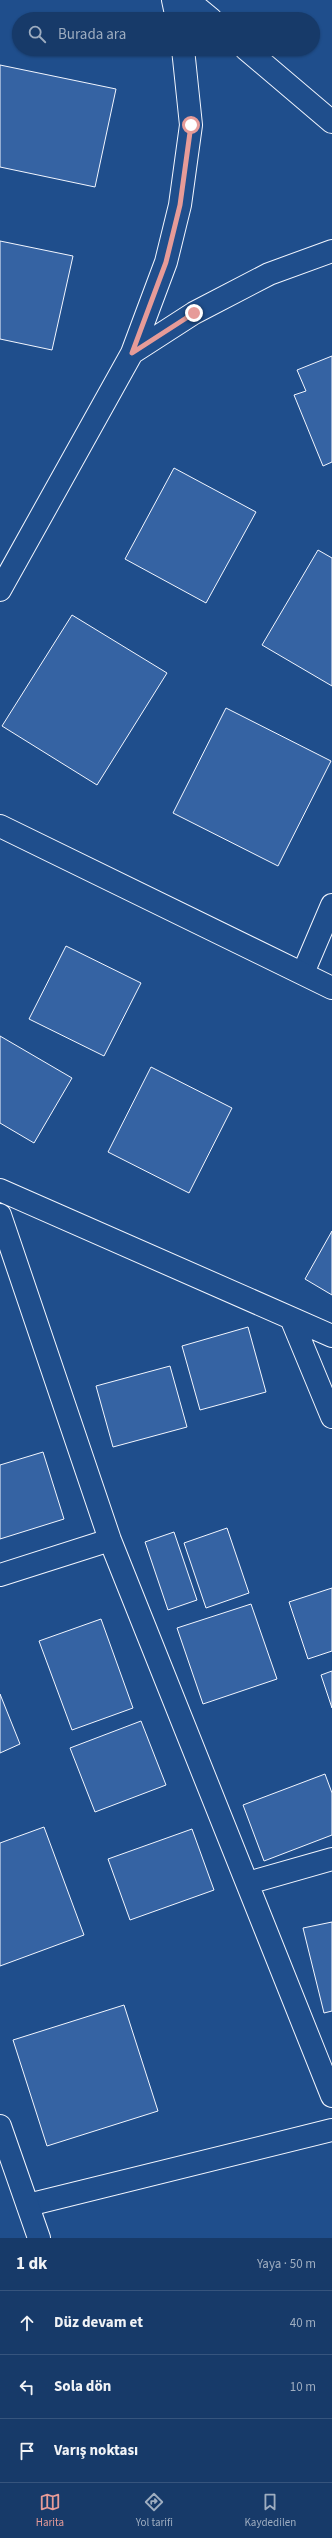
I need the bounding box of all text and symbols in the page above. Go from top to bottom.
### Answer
search box [12,12,320,56]
icon: search [26,23,48,45]
text: Burada ara [58,24,126,45]
route start [182,116,200,134]
route end [185,304,203,322]
text: 1 dk [16,2252,47,2276]
text: Yaya · 50 m [257,2255,316,2273]
icon: ahead [16,2312,38,2334]
text: Düz devam et [54,2312,143,2333]
text: 40 m [290,2314,316,2332]
icon: left [16,2376,38,2398]
text: Sola dön [54,2376,111,2397]
text: 10 m [290,2378,316,2396]
icon: arrive [16,2440,38,2462]
text: Varış noktası [54,2440,138,2461]
tab: Harita [36,2491,64,2530]
tab: Yol tarifi [136,2491,173,2530]
tab: Kaydedilen [245,2491,296,2530]

